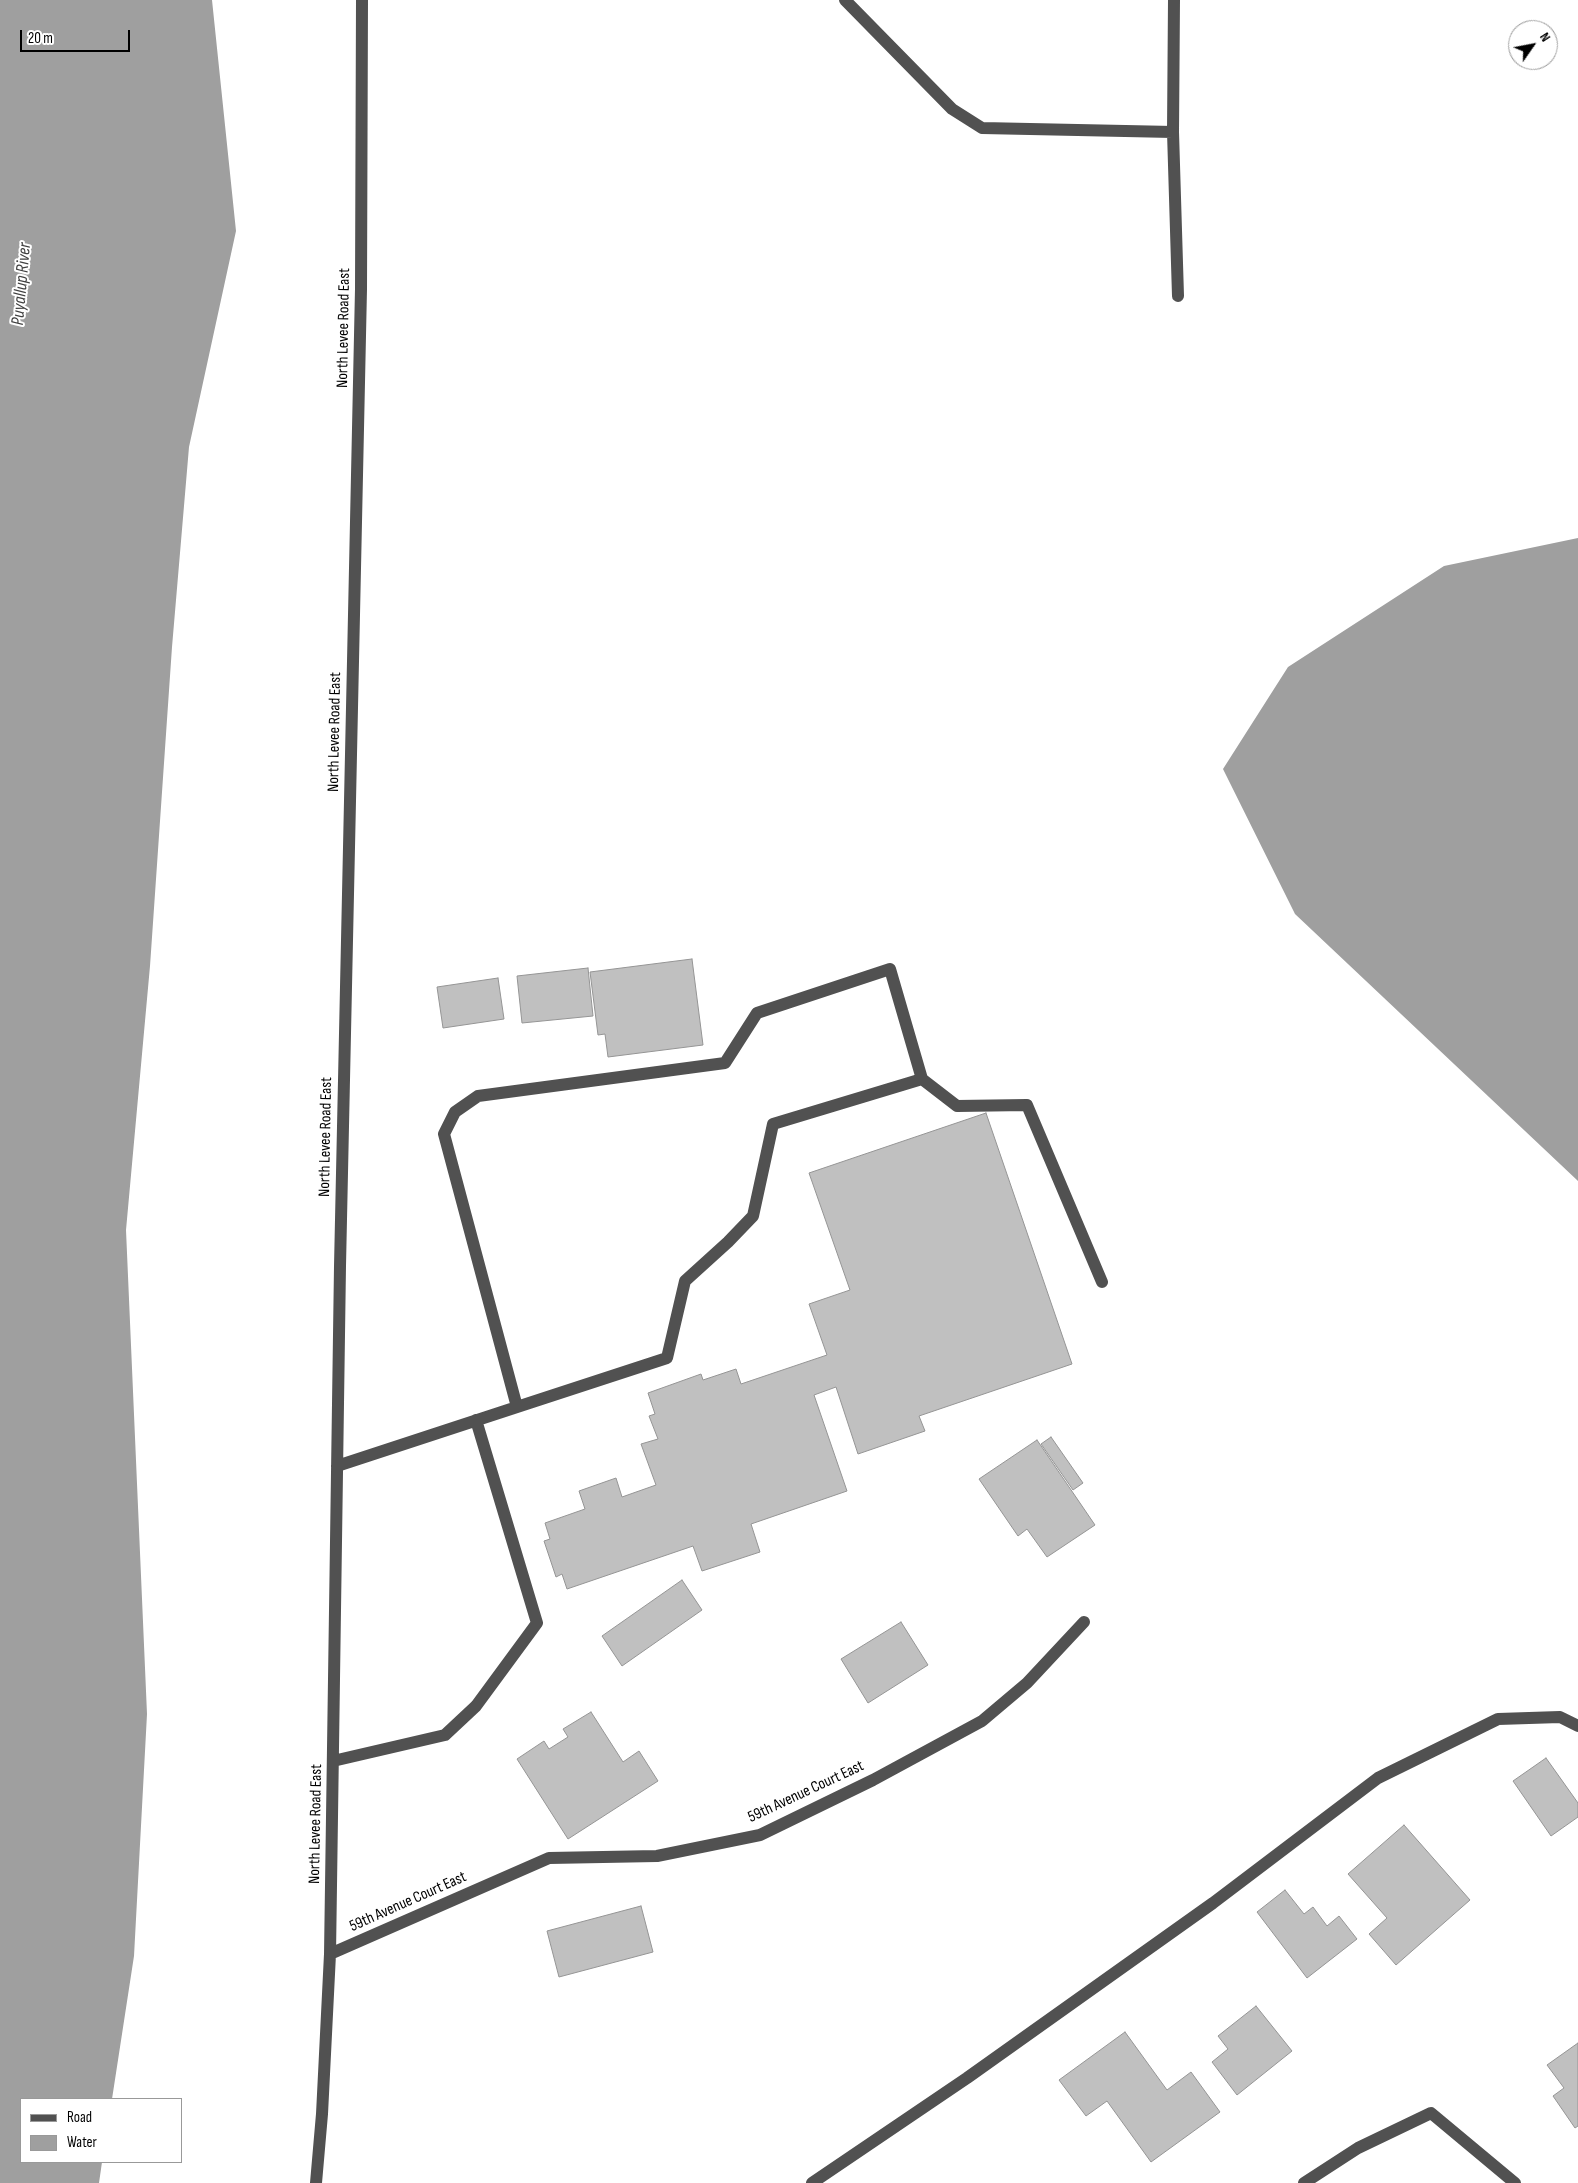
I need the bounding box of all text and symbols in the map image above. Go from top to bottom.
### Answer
scale bar [22,20,132,52]
north arrow [1508,20,1558,70]
text: 20 m [28,29,53,48]
text: N [1536,29,1554,45]
water label: Puyallup River [8,242,36,326]
street label: North Levee Road East [333,268,355,388]
street label: North Levee Road East [324,672,346,792]
street label: North Levee Road East [315,1077,337,1197]
street label: 59th Avenue Court East [745,1757,867,1827]
street label: North Levee Road East [305,1764,327,1884]
street label: 59th Avenue Court East [347,1868,469,1936]
legend [20,2098,182,2163]
text: Road [67,2108,92,2127]
text: Water [67,2133,97,2152]

